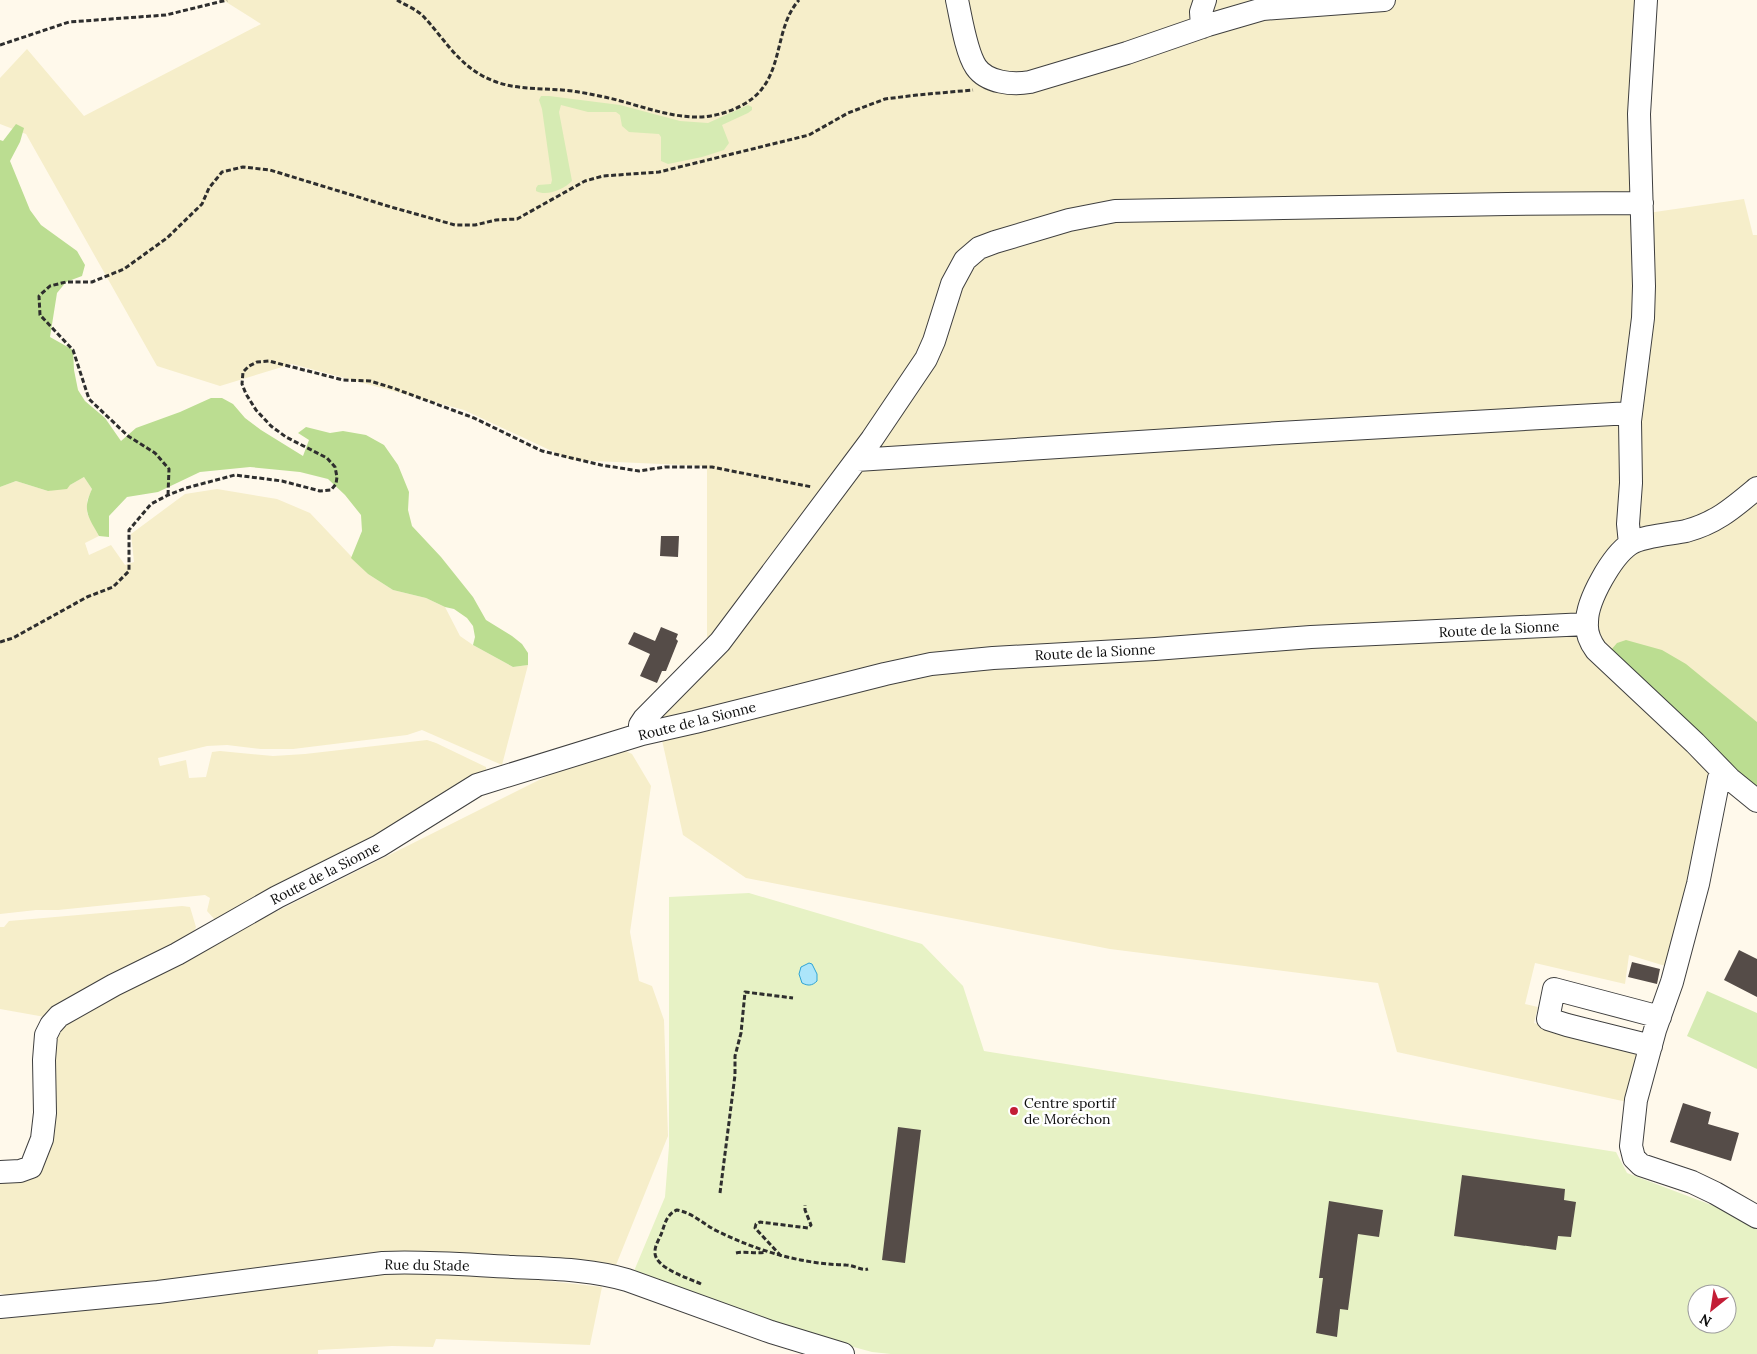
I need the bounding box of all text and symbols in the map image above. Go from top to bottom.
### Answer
street label: Route de la Sionne [1438,617,1560,641]
street label: Route de la Sionne [1034,640,1156,664]
street label: Route de la Sionne [636,698,758,744]
street label: Route de la Sionne [267,837,383,908]
place label: Centre sportif de Moréchon [1024,1094,1117,1128]
marker: Centre sportif de Moréchon [1008,1105,1020,1117]
street label: Rue du Stade [384,1255,470,1275]
north arrow [1687,1284,1737,1334]
text: N [1696,1310,1715,1331]

